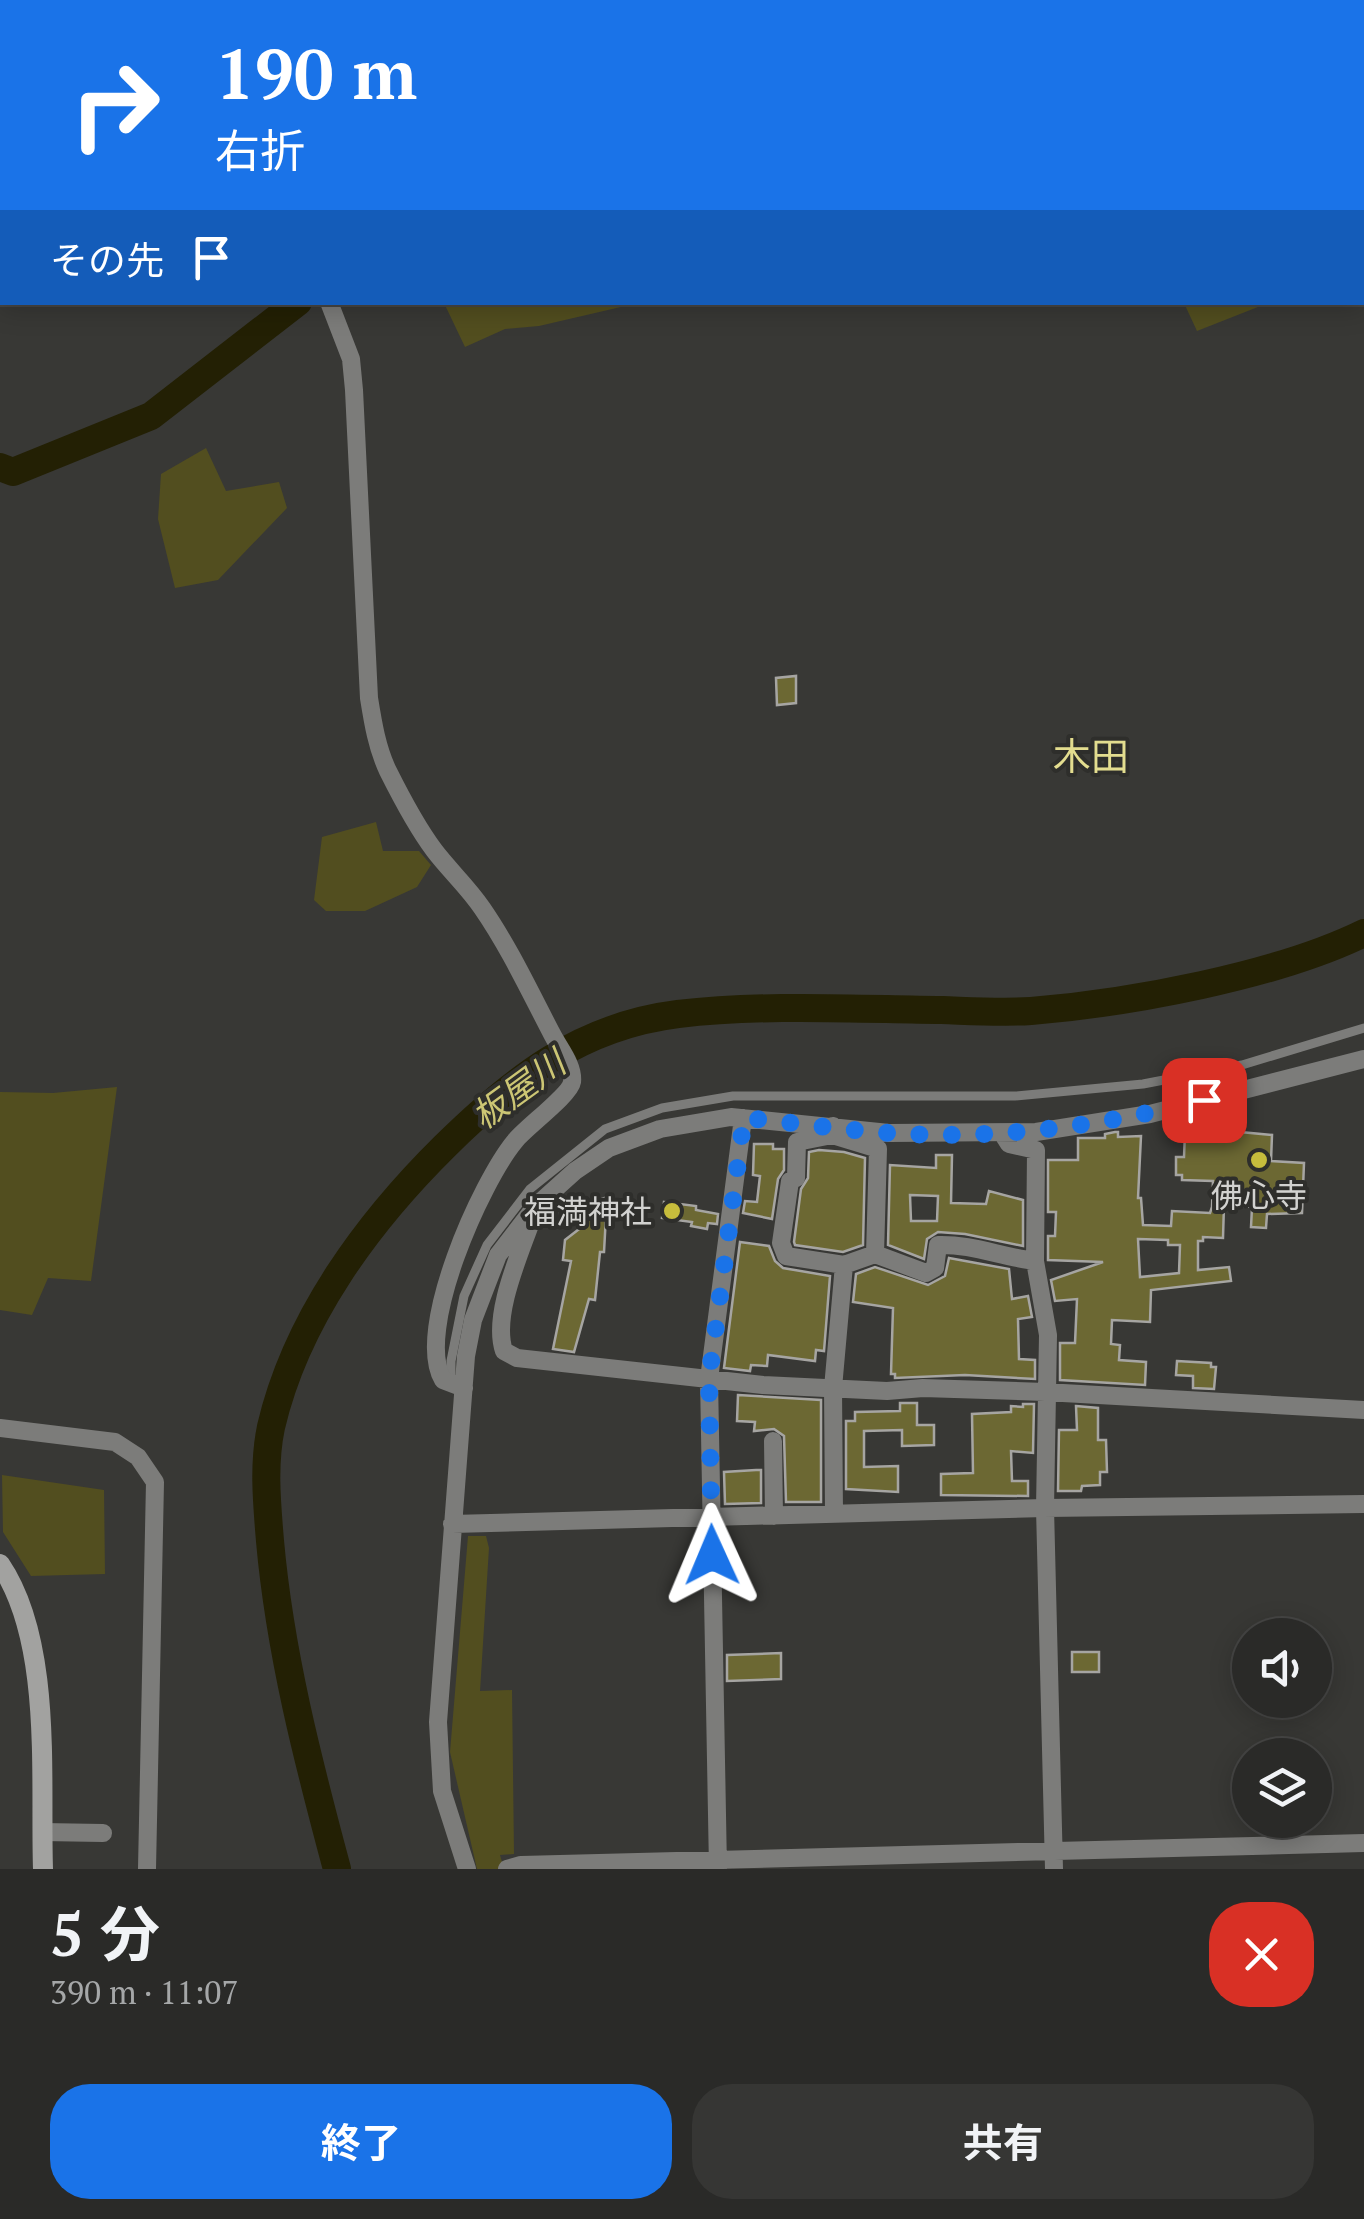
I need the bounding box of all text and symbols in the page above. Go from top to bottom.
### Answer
text: 190 m [215,26,417,119]
icon: right [50,40,180,170]
text: 右折 [215,120,305,180]
icon: arrive [184,230,239,285]
text: その先 [50,235,164,285]
district label: 木田 [1053,731,1129,781]
water label: 板屋川 [462,1037,577,1138]
pin [1162,1058,1247,1143]
icon: arrive [1177,1073,1232,1128]
marker: 佛心寺 [1248,1149,1270,1171]
place label: 佛心寺 [1211,1174,1307,1216]
place label: 福満神社 [524,1190,652,1232]
marker: 福満神社 [661,1200,683,1222]
position arrow [660,1503,764,1607]
map controls [1232,1618,1332,1838]
button: sound [1232,1618,1332,1718]
button: layers [1232,1738,1332,1838]
text: 5 分 [50,1894,160,1973]
button: close [1209,1902,1314,2007]
text: 390 m · 11:07 [50,1971,238,2013]
button: 終了 [50,2084,672,2199]
button: 共有 [692,2084,1314,2199]

